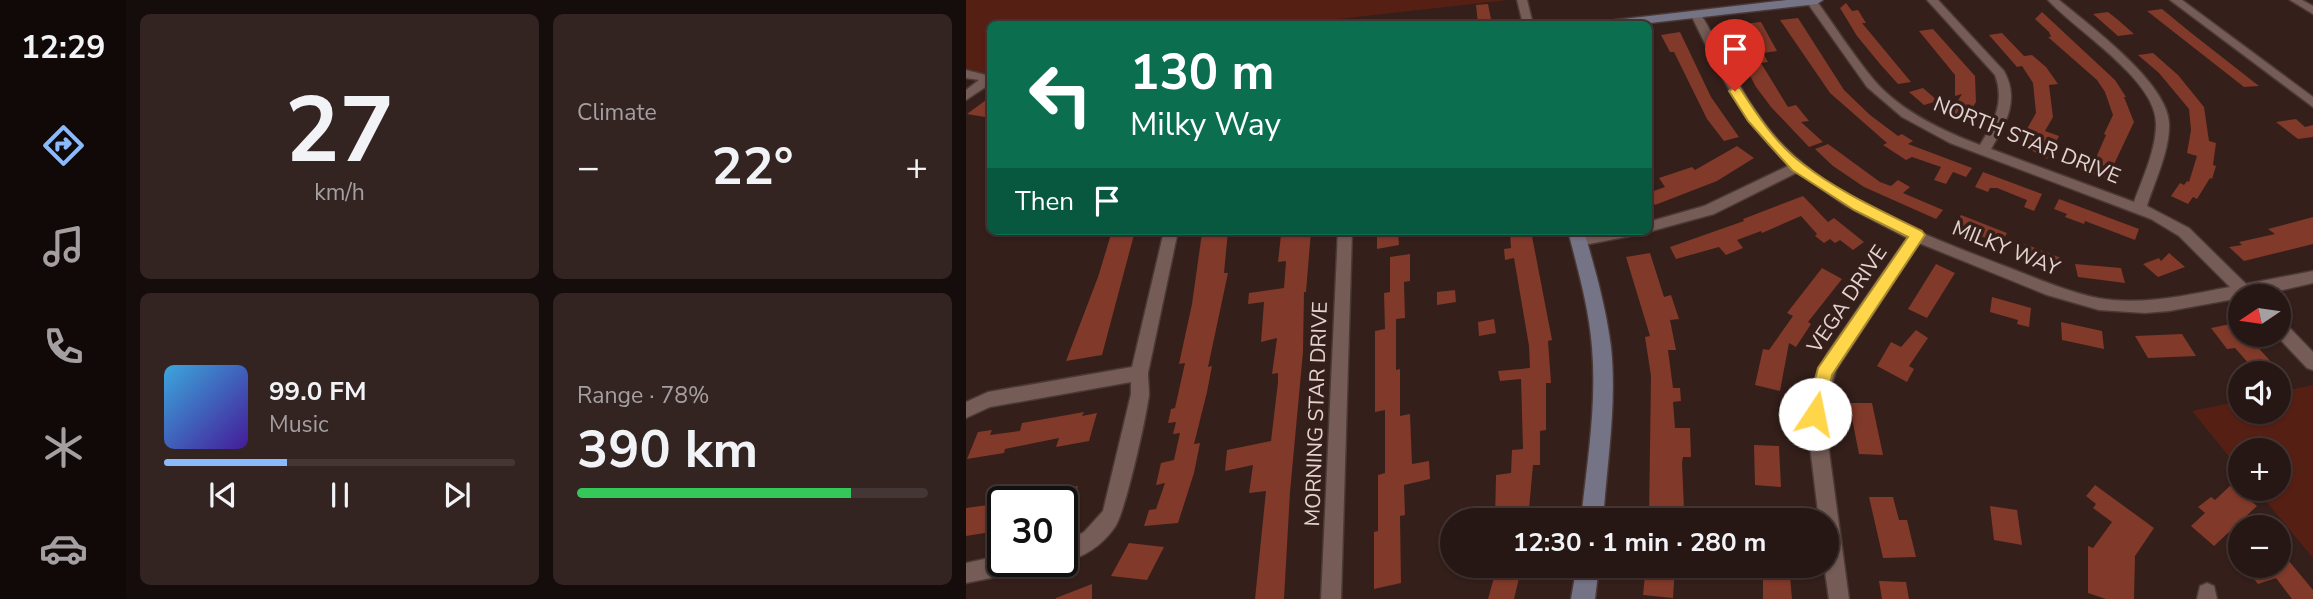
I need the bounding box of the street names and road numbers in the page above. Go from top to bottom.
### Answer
street label: NORTH STAR DRIVE [1929,90,2125,190]
street label: MILKY WAY [1948,214,2064,282]
street label: VEGA DRIVE [1800,240,1893,359]
street label: MORNING STAR DRIVE [1298,301,1334,527]

